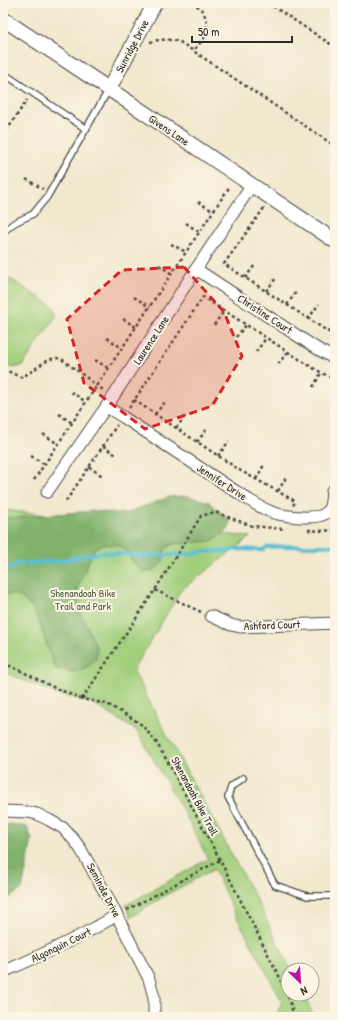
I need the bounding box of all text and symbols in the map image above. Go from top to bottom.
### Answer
street label: Sunridge Drive [112,17,152,75]
scale bar [192,18,292,44]
text: 50 m [198,23,219,40]
street label: Givens Lane [146,111,193,149]
street label: Christine Court [235,291,295,337]
street label: Laurence Lane [130,312,172,367]
street label: Jennifer Drive [194,461,250,504]
park label: Shenandoah Bike Trail and Park [50,586,116,613]
street label: Ashford Court [243,617,301,633]
street label: Shenandoah Bike Trail [168,754,222,838]
street label: Seminole Drive [84,861,124,920]
street label: Algonquin Court [29,924,93,966]
north arrow [280,962,320,1002]
text: N [298,983,310,999]

